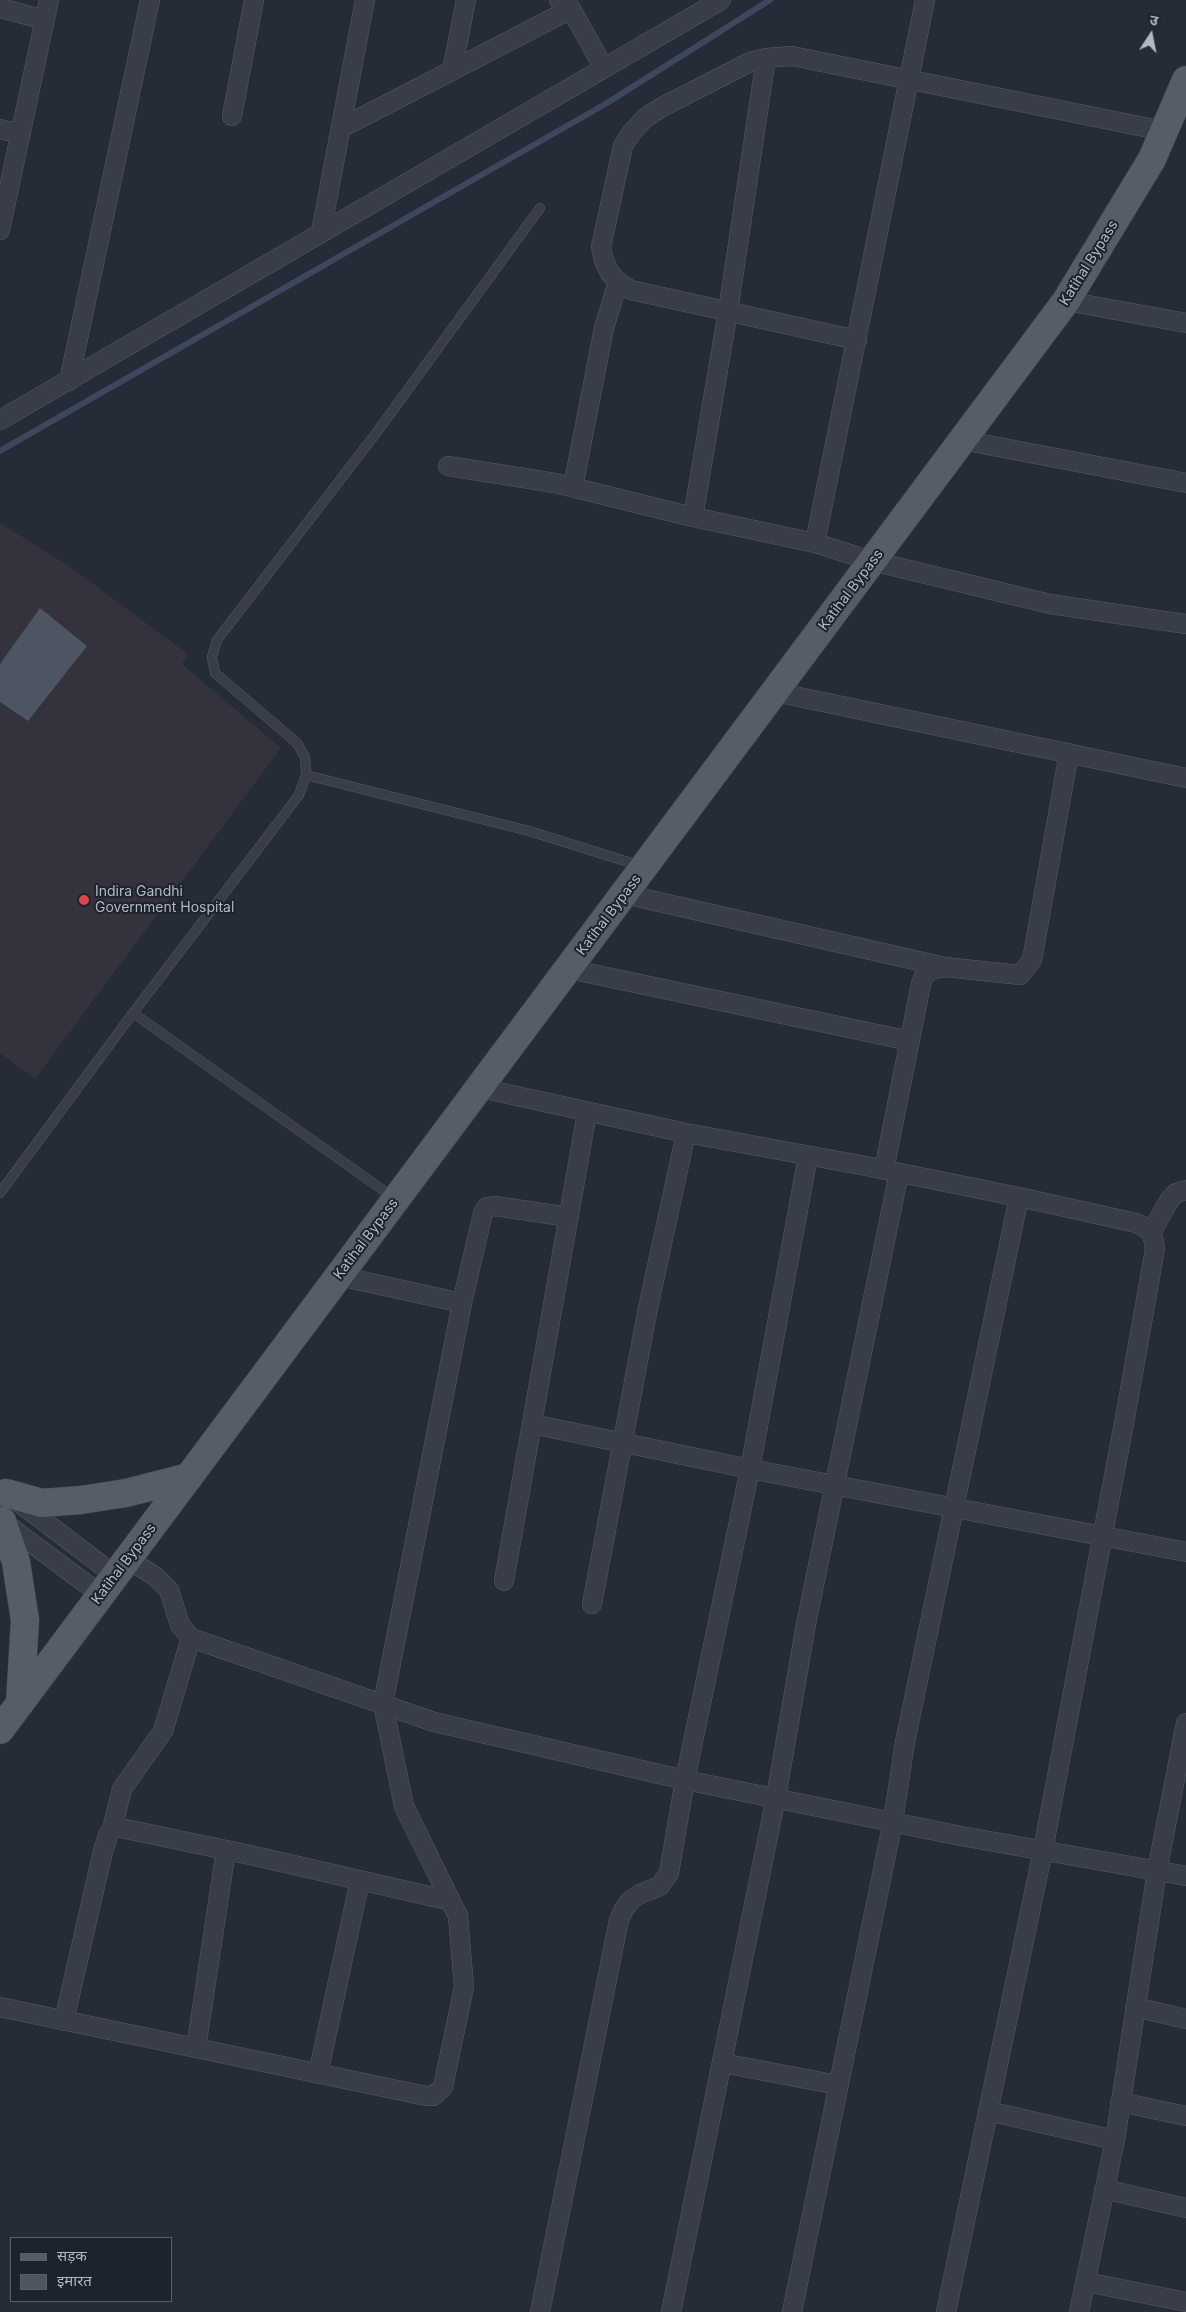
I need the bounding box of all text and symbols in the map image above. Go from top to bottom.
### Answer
north arrow [1126,10,1176,60]
text: उ [1148,11,1160,29]
street label: Katihal Bypass [1056,217,1122,309]
street label: Katihal Bypass [815,546,887,634]
street label: Katihal Bypass [573,871,645,959]
place label: Indira Gandhi Government Hospital [95,884,234,916]
marker: Indira Gandhi Government Hospital [77,893,91,907]
street label: Katihal Bypass [330,1195,402,1283]
street label: Katihal Bypass [88,1520,160,1608]
legend [10,2237,172,2302]
text: सड़क [57,2246,87,2265]
text: इमारत [57,2271,92,2290]

